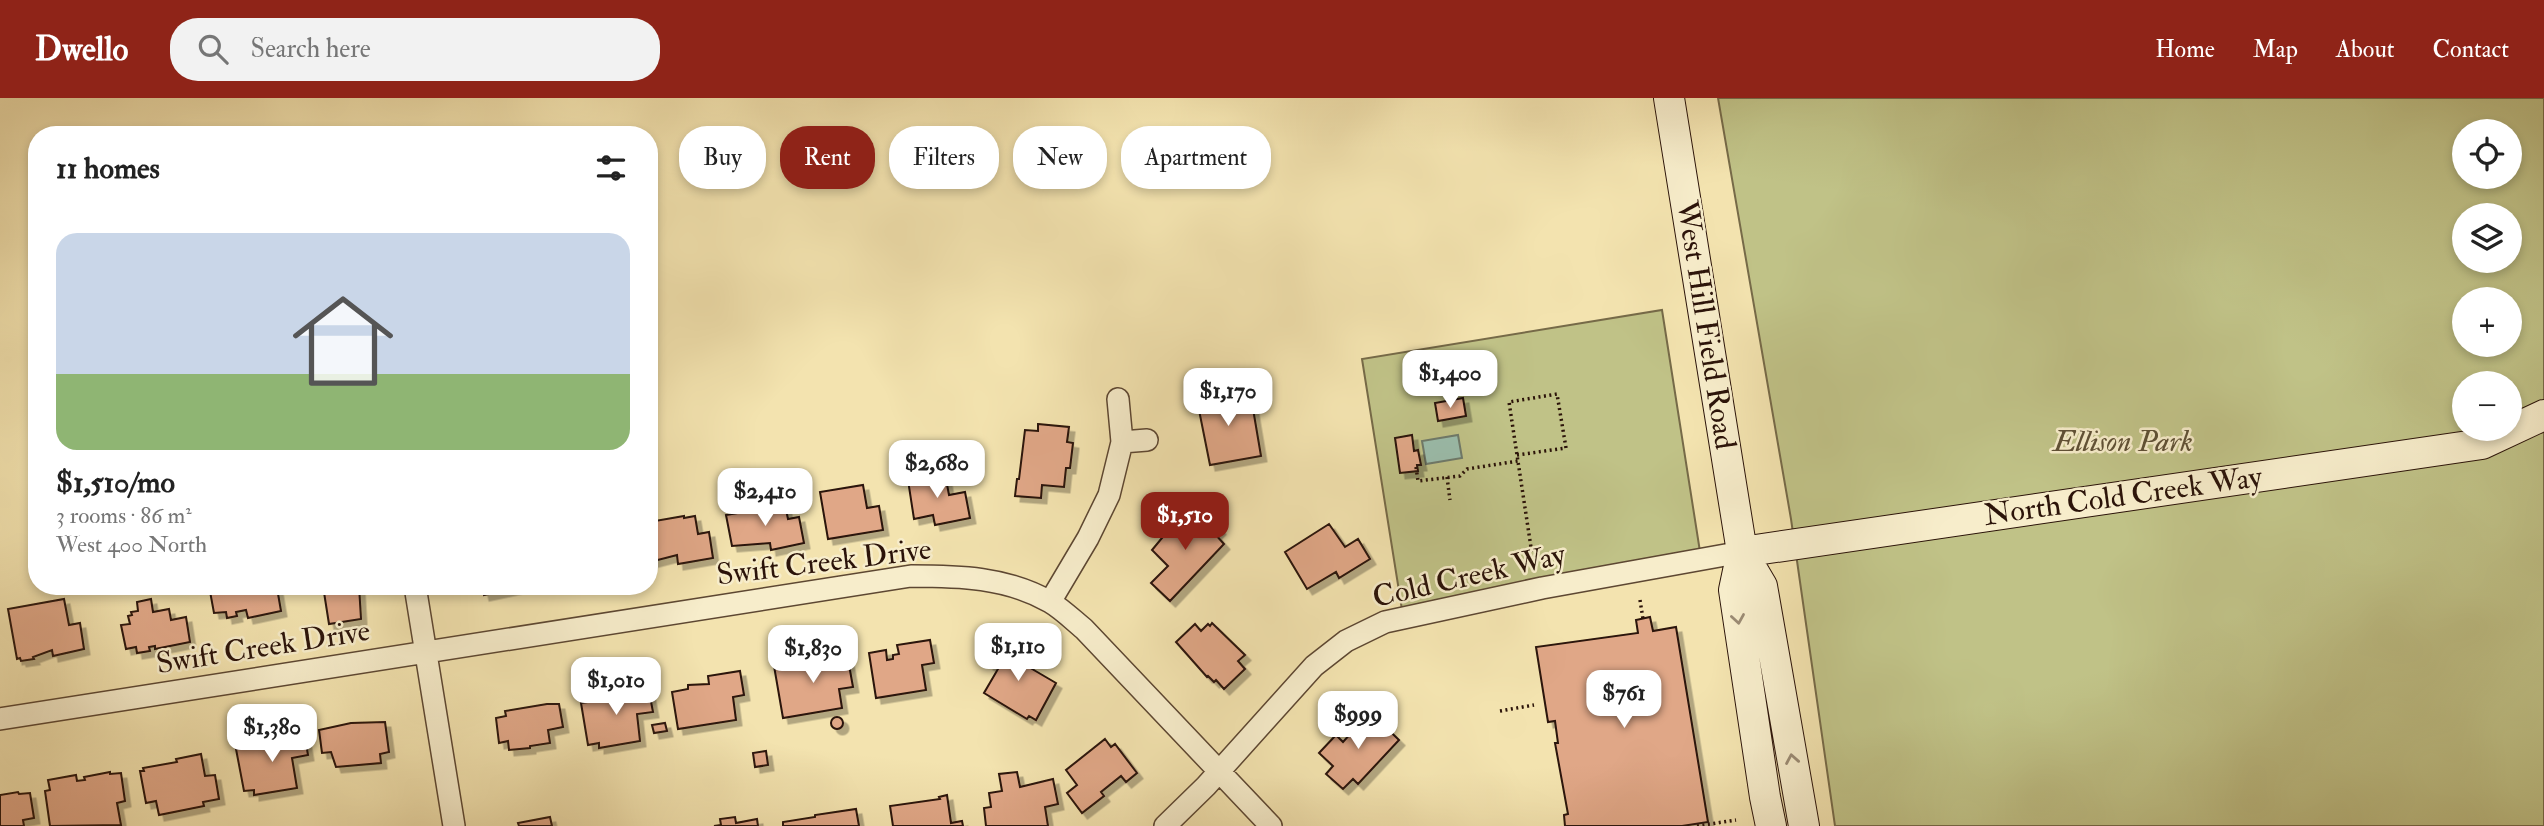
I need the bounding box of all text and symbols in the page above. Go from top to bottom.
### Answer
search box [170,18,660,81]
text: Dwello [35,29,128,70]
icon: search [194,30,232,68]
text: Search here [250,33,371,65]
text: Home [2155,34,2215,65]
text: Map [2253,34,2298,65]
text: About [2336,34,2395,65]
text: Contact [2433,34,2509,65]
map controls [2452,119,2522,441]
button: locate [2452,119,2522,189]
chip: Buy [679,126,766,189]
chip: Rent [780,126,875,189]
chip: Filters [889,126,999,189]
chip: New [1013,126,1107,189]
chip: Apartment [1121,126,1271,189]
icon: filters [592,149,630,187]
text: 11 homes [56,150,160,187]
street label: West Hill Field Road [1668,197,1744,452]
button: layers [2452,203,2522,273]
icon: home [280,278,406,404]
button: + [2452,287,2522,357]
pin: $1,400 [1393,350,1507,410]
text: $1,400 [1418,358,1482,387]
pin: $1,170 [1171,368,1285,428]
button: − [2452,371,2522,441]
text: $1,170 [1199,376,1257,405]
park label: Ellison Park [2051,423,2193,460]
pin: $2,680 [880,440,994,500]
text: $2,680 [905,448,969,477]
street label: North Cold Creek Way [1982,458,2265,534]
text: $1,510/mo [56,464,175,501]
pin: $2,410 [708,468,822,528]
text: $2,410 [734,476,796,505]
pin: $1,510 [1128,492,1242,552]
text: $1,510 [1157,500,1213,529]
text: 3 rooms · 86 m² [56,501,192,530]
text: West 400 North [56,530,207,559]
street label: Swift Creek Drive [715,530,933,594]
street label: Cold Creek Way [1369,536,1570,616]
street label: Swift Creek Drive [153,612,373,682]
one-way arrow [1730,613,1745,624]
pin: $1,110 [961,624,1075,683]
pin: $1,830 [756,626,870,685]
text: $1,110 [991,631,1045,660]
text: $1,830 [784,633,842,662]
pin: $1,010 [559,658,673,717]
text: $1,010 [587,665,645,694]
pin: $761 [1583,670,1665,730]
text: $761 [1602,678,1646,707]
pin: $999 [1317,692,1399,751]
text: $999 [1334,699,1382,728]
pin: $1,380 [215,704,329,764]
text: $1,380 [243,712,301,741]
one-way arrow [1785,753,1800,765]

